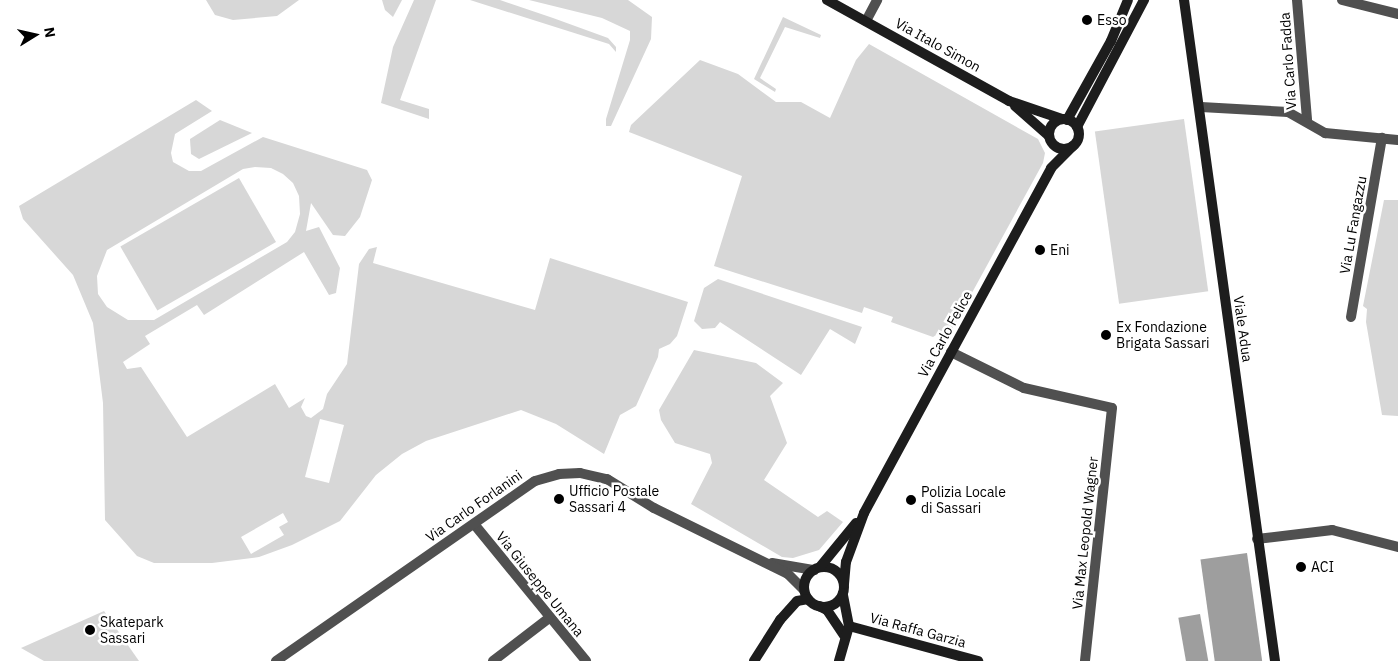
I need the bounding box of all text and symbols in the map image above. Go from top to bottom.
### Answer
north arrow [10,10,60,60]
place label: Esso [1097,12,1127,28]
street label: Via Carlo Fadda [1276,12,1300,110]
marker: Esso [1081,14,1093,26]
street label: Via Italo Simon [892,15,984,75]
text: N [40,26,60,39]
street label: Via Lu Fangazzu [1336,175,1370,275]
place label: Eni [1050,242,1070,258]
marker: Eni [1034,244,1046,256]
street label: Via Carlo Felice [914,288,976,380]
street label: Viale Adua [1230,295,1256,363]
place label: Ex Fondazione Brigata Sassari [1116,319,1210,352]
marker: Ex Fondazione Brigata Sassari [1100,329,1112,341]
street label: Via Max Leopold Wagner [1069,456,1101,610]
street label: Via Carlo Forlanini [423,467,525,545]
place label: Ufficio Postale Sassari 4 [569,483,659,516]
place label: Polizia Locale di Sassari [921,484,1006,516]
marker: Ufficio Postale Sassari 4 [553,493,565,505]
marker: Polizia Locale di Sassari [905,494,917,506]
street label: Via Giuseppe Umana [492,528,588,640]
place label: ACI [1311,559,1334,575]
marker: ACI [1295,561,1307,573]
street label: Via Raffa Garzia [868,609,968,651]
place label: Skatepark Sassari [100,614,164,646]
marker: Skatepark Sassari [84,624,96,636]

